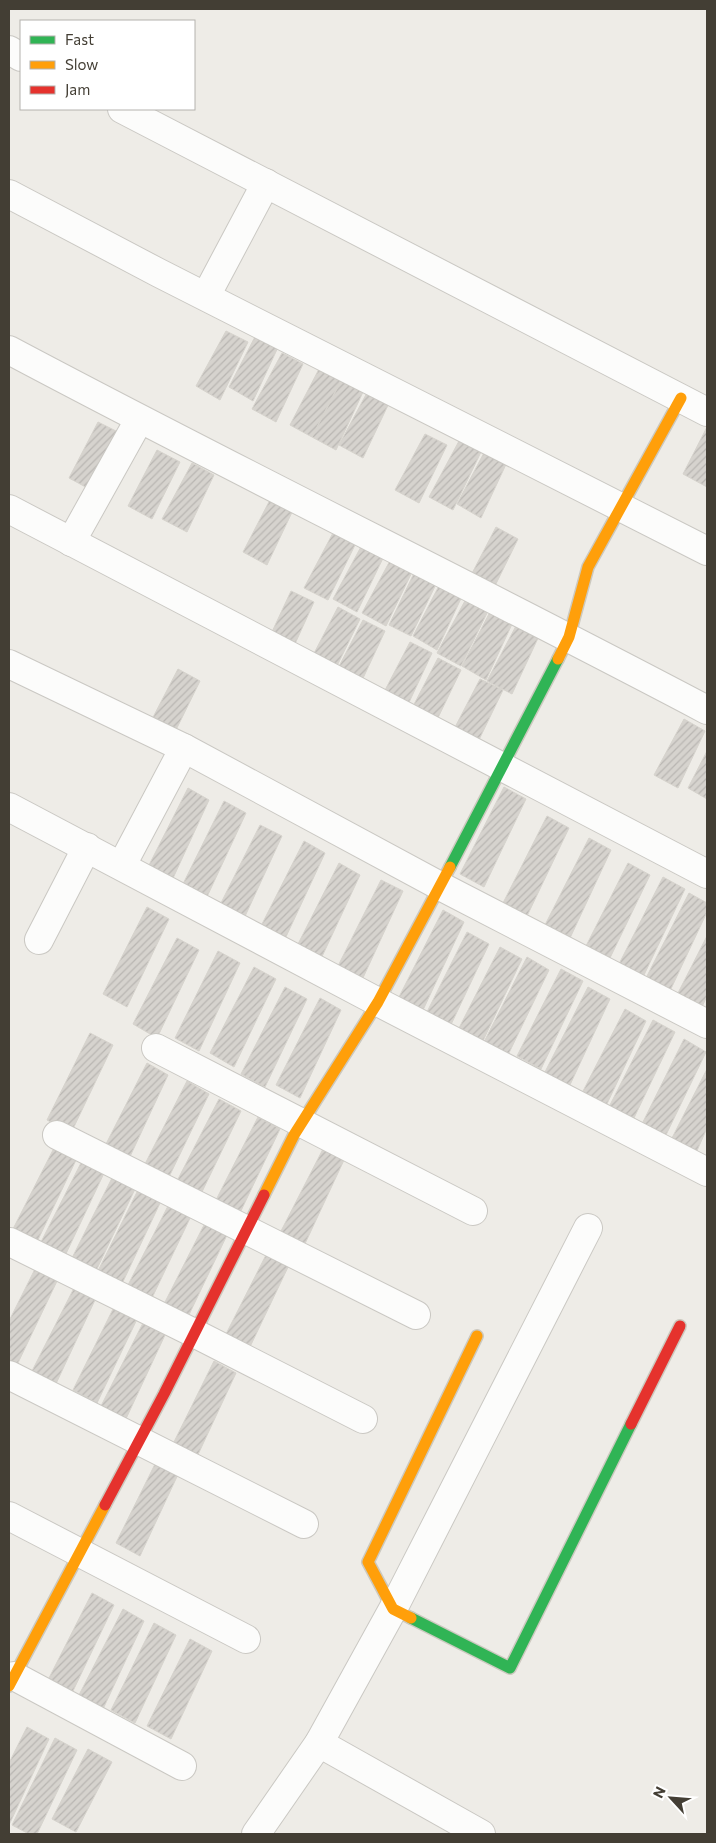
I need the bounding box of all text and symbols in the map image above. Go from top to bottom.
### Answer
legend [20,20,195,110]
text: Fast [65,30,94,48]
text: Slow [65,55,98,73]
text: Jam [65,80,90,98]
north arrow [646,1773,696,1823]
text: N [649,1784,669,1801]

